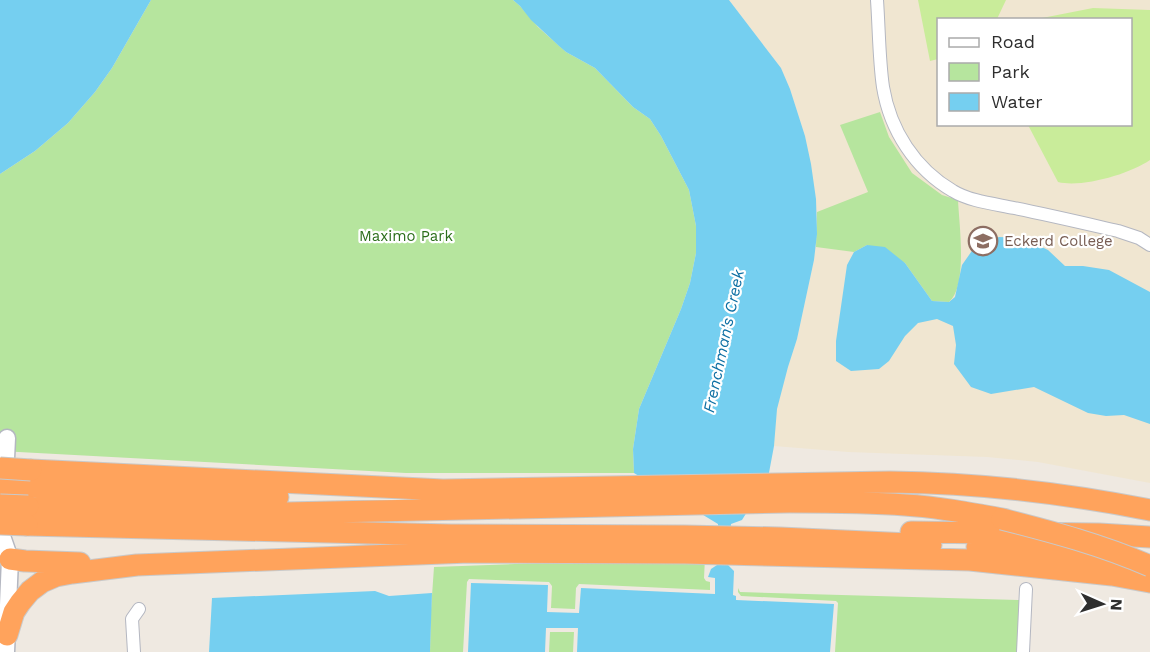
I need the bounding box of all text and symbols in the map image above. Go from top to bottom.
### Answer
legend [937,18,1132,126]
text: Road [991,31,1035,52]
text: Park [991,61,1030,82]
text: Water [991,91,1043,112]
school or university icon: Eckerd College [967,225,999,257]
park label: Maximo Park [359,227,453,245]
place label: Eckerd College [1004,232,1113,250]
water label: Frenchman's Creek [699,267,748,414]
north arrow [1072,574,1132,634]
text: N [1107,598,1126,611]

